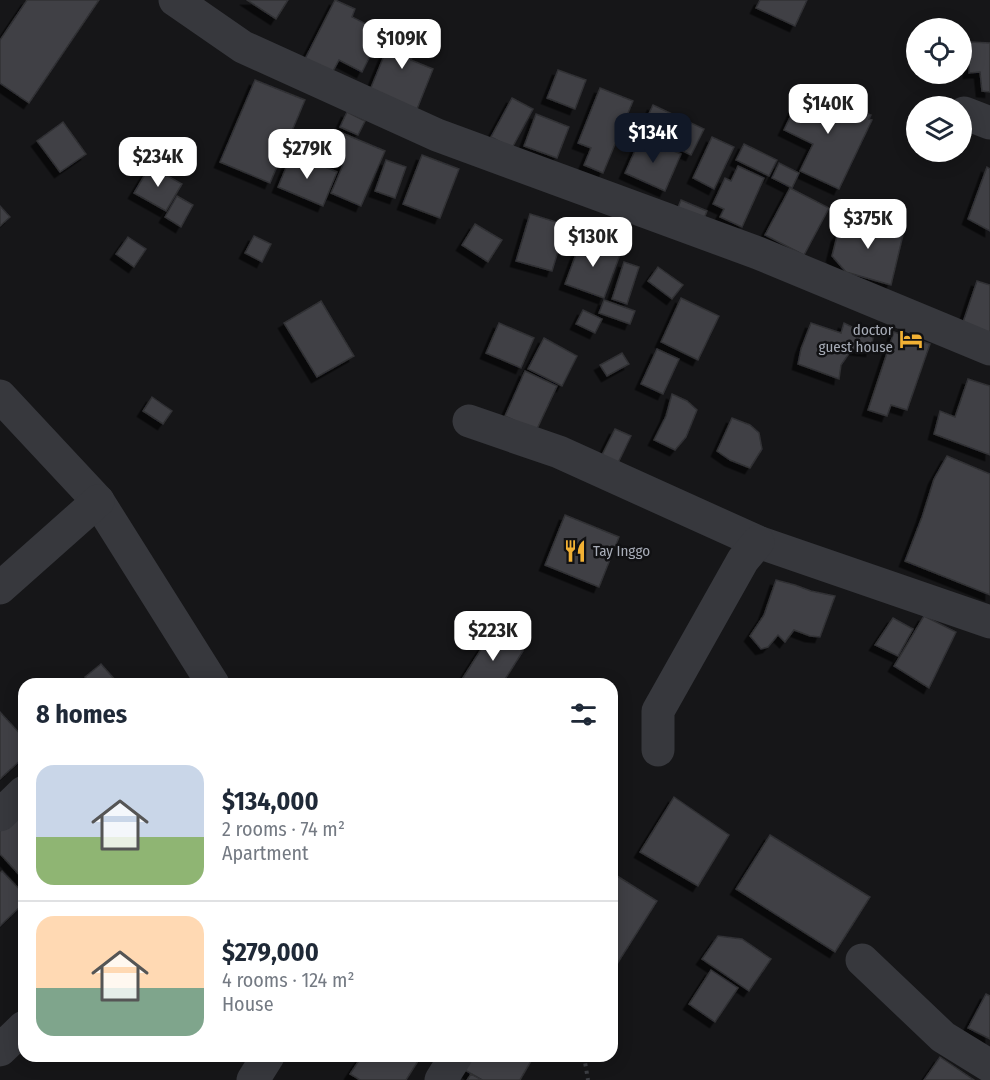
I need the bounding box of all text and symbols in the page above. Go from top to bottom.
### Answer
map controls [906,18,972,162]
button: locate [906,18,972,84]
pin: $109K [360,19,444,70]
text: $109K [377,26,427,50]
pin: $140K [786,84,870,135]
text: $140K [803,91,853,115]
button: layers [906,96,972,162]
pin: $134K [611,113,695,164]
text: $134K [628,120,678,144]
pin: $279K [265,129,349,180]
text: $279K [282,136,332,160]
pin: $234K [116,137,200,188]
text: $234K [133,144,183,168]
pin: $375K [826,199,910,250]
text: $375K [843,206,893,230]
pin: $130K [551,217,635,268]
text: $130K [568,224,618,248]
place label: doctor guest house [819,321,894,356]
hotel icon: doctor guest house [898,326,924,352]
restaurant icon: Tay Inggo [562,538,588,564]
place label: Tay Inggo [593,542,650,560]
pin: $223K [451,611,535,662]
text: $223K [468,618,518,642]
icon: filters [567,698,600,731]
text: 8 homes [36,699,127,730]
text: $134,000 [222,786,319,817]
icon: home [84,789,156,861]
text: 2 rooms · 74 m² [222,817,345,841]
text: Apartment [222,841,309,865]
text: $279,000 [222,937,319,968]
icon: home [84,940,156,1012]
text: 4 rooms · 124 m² [222,968,355,992]
text: House [222,992,274,1016]

